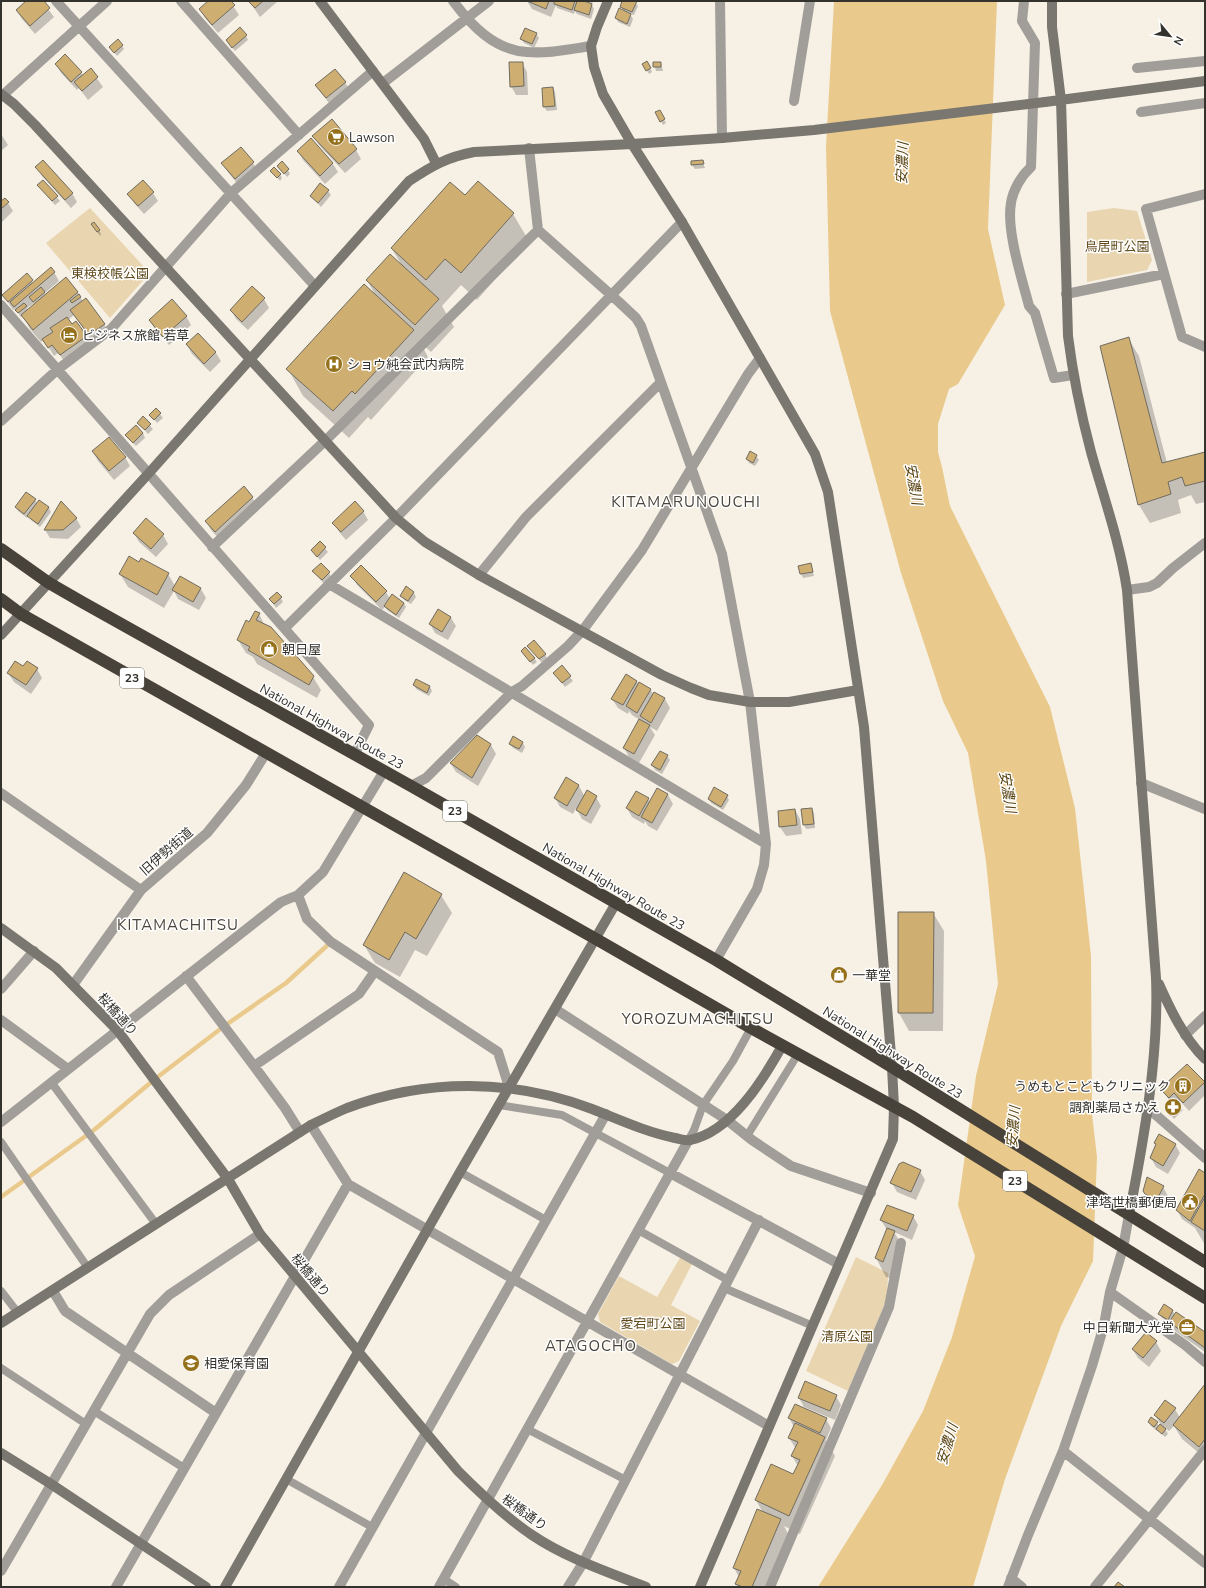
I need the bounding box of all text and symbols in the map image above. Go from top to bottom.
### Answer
north arrow [1150,16,1190,56]
text: N [1170,33,1187,48]
supermarket icon: Lawson [326,127,346,147]
place label: Lawson [349,129,395,147]
water label: 安濃川 [892,140,913,184]
park label: 鳥居町公園 [1084,238,1150,256]
park label: 東検校帳公園 [71,265,149,283]
hotel icon: ビジネス旅館 若草 [59,325,79,345]
place label: ビジネス旅館 若草 [82,327,189,345]
hospital icon: ショウ純会武内病院 [324,354,344,374]
place label: ショウ純会武内病院 [347,356,464,374]
water label: 安濃川 [901,462,927,508]
district label: KITAMARUNOUCHI [611,492,761,512]
shop icon: 朝日屋 [259,639,279,659]
place label: 朝日屋 [282,641,321,659]
road number: 23 [120,668,144,688]
street label: National Highway Route 23 [256,680,407,774]
water label: 安濃川 [995,770,1020,816]
road number: 23 [443,801,467,821]
street label: 旧伊勢街道 [136,824,197,880]
street label: National Highway Route 23 [539,839,688,935]
district label: KITAMACHITSU [117,915,239,935]
shop icon: 一華堂 [829,965,849,985]
place label: 一華堂 [852,967,891,985]
street label: 桜橋通り [93,989,141,1040]
street label: National Highway Route 23 [819,1002,966,1103]
district label: YOROZUMACHITSU [621,1009,774,1029]
building icon: うめもとこどもクリニック [1173,1076,1193,1096]
place label: うめもとこどもクリニック [1014,1078,1170,1096]
pharmacy icon: 調剤薬局さかえ [1163,1097,1183,1117]
place label: 調剤薬局さかえ [1069,1099,1160,1117]
water label: 安濃川 [1002,1103,1025,1149]
road number: 23 [1003,1171,1027,1191]
public building icon: 津塔世橋郵便局 [1180,1192,1200,1212]
place label: 津塔世橋郵便局 [1086,1194,1177,1212]
street label: 桜橋通り [287,1250,334,1301]
park label: 愛宕町公園 [620,1315,686,1333]
office icon: 中日新聞大光堂 [1177,1317,1197,1337]
place label: 中日新聞大光堂 [1083,1319,1174,1337]
park label: 清原公園 [821,1328,873,1346]
district label: ATAGOCHO [545,1336,637,1356]
school or university icon: 相愛保育園 [181,1353,201,1373]
place label: 相愛保育園 [204,1355,269,1373]
water label: 安濃川 [932,1419,963,1467]
street label: 桜橋通り [498,1490,551,1535]

